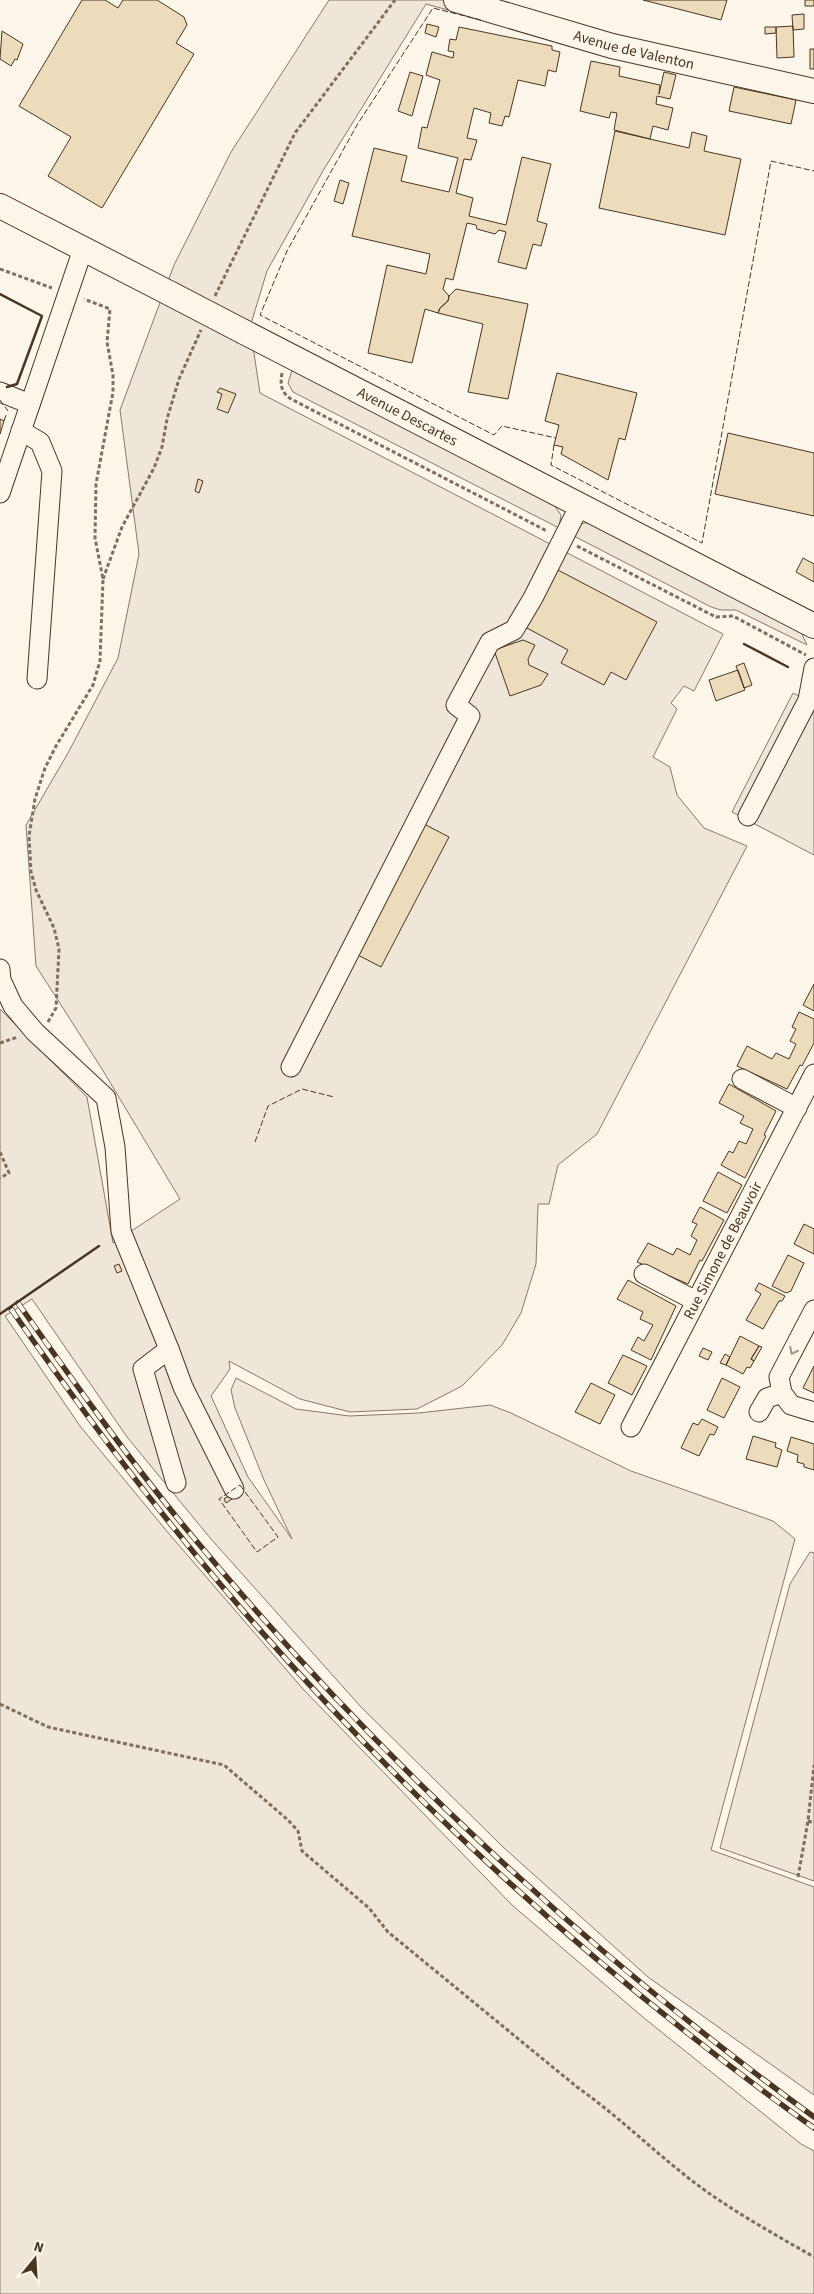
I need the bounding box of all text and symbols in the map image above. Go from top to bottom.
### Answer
street label: Avenue de Valenton [571,25,697,75]
street label: Avenue Descartes [354,382,461,451]
street label: Rue Simone de Beauvoir [678,1177,767,1323]
one-way arrow [789,1345,799,1354]
north arrow [10,2234,60,2284]
text: N [31,2237,46,2259]

